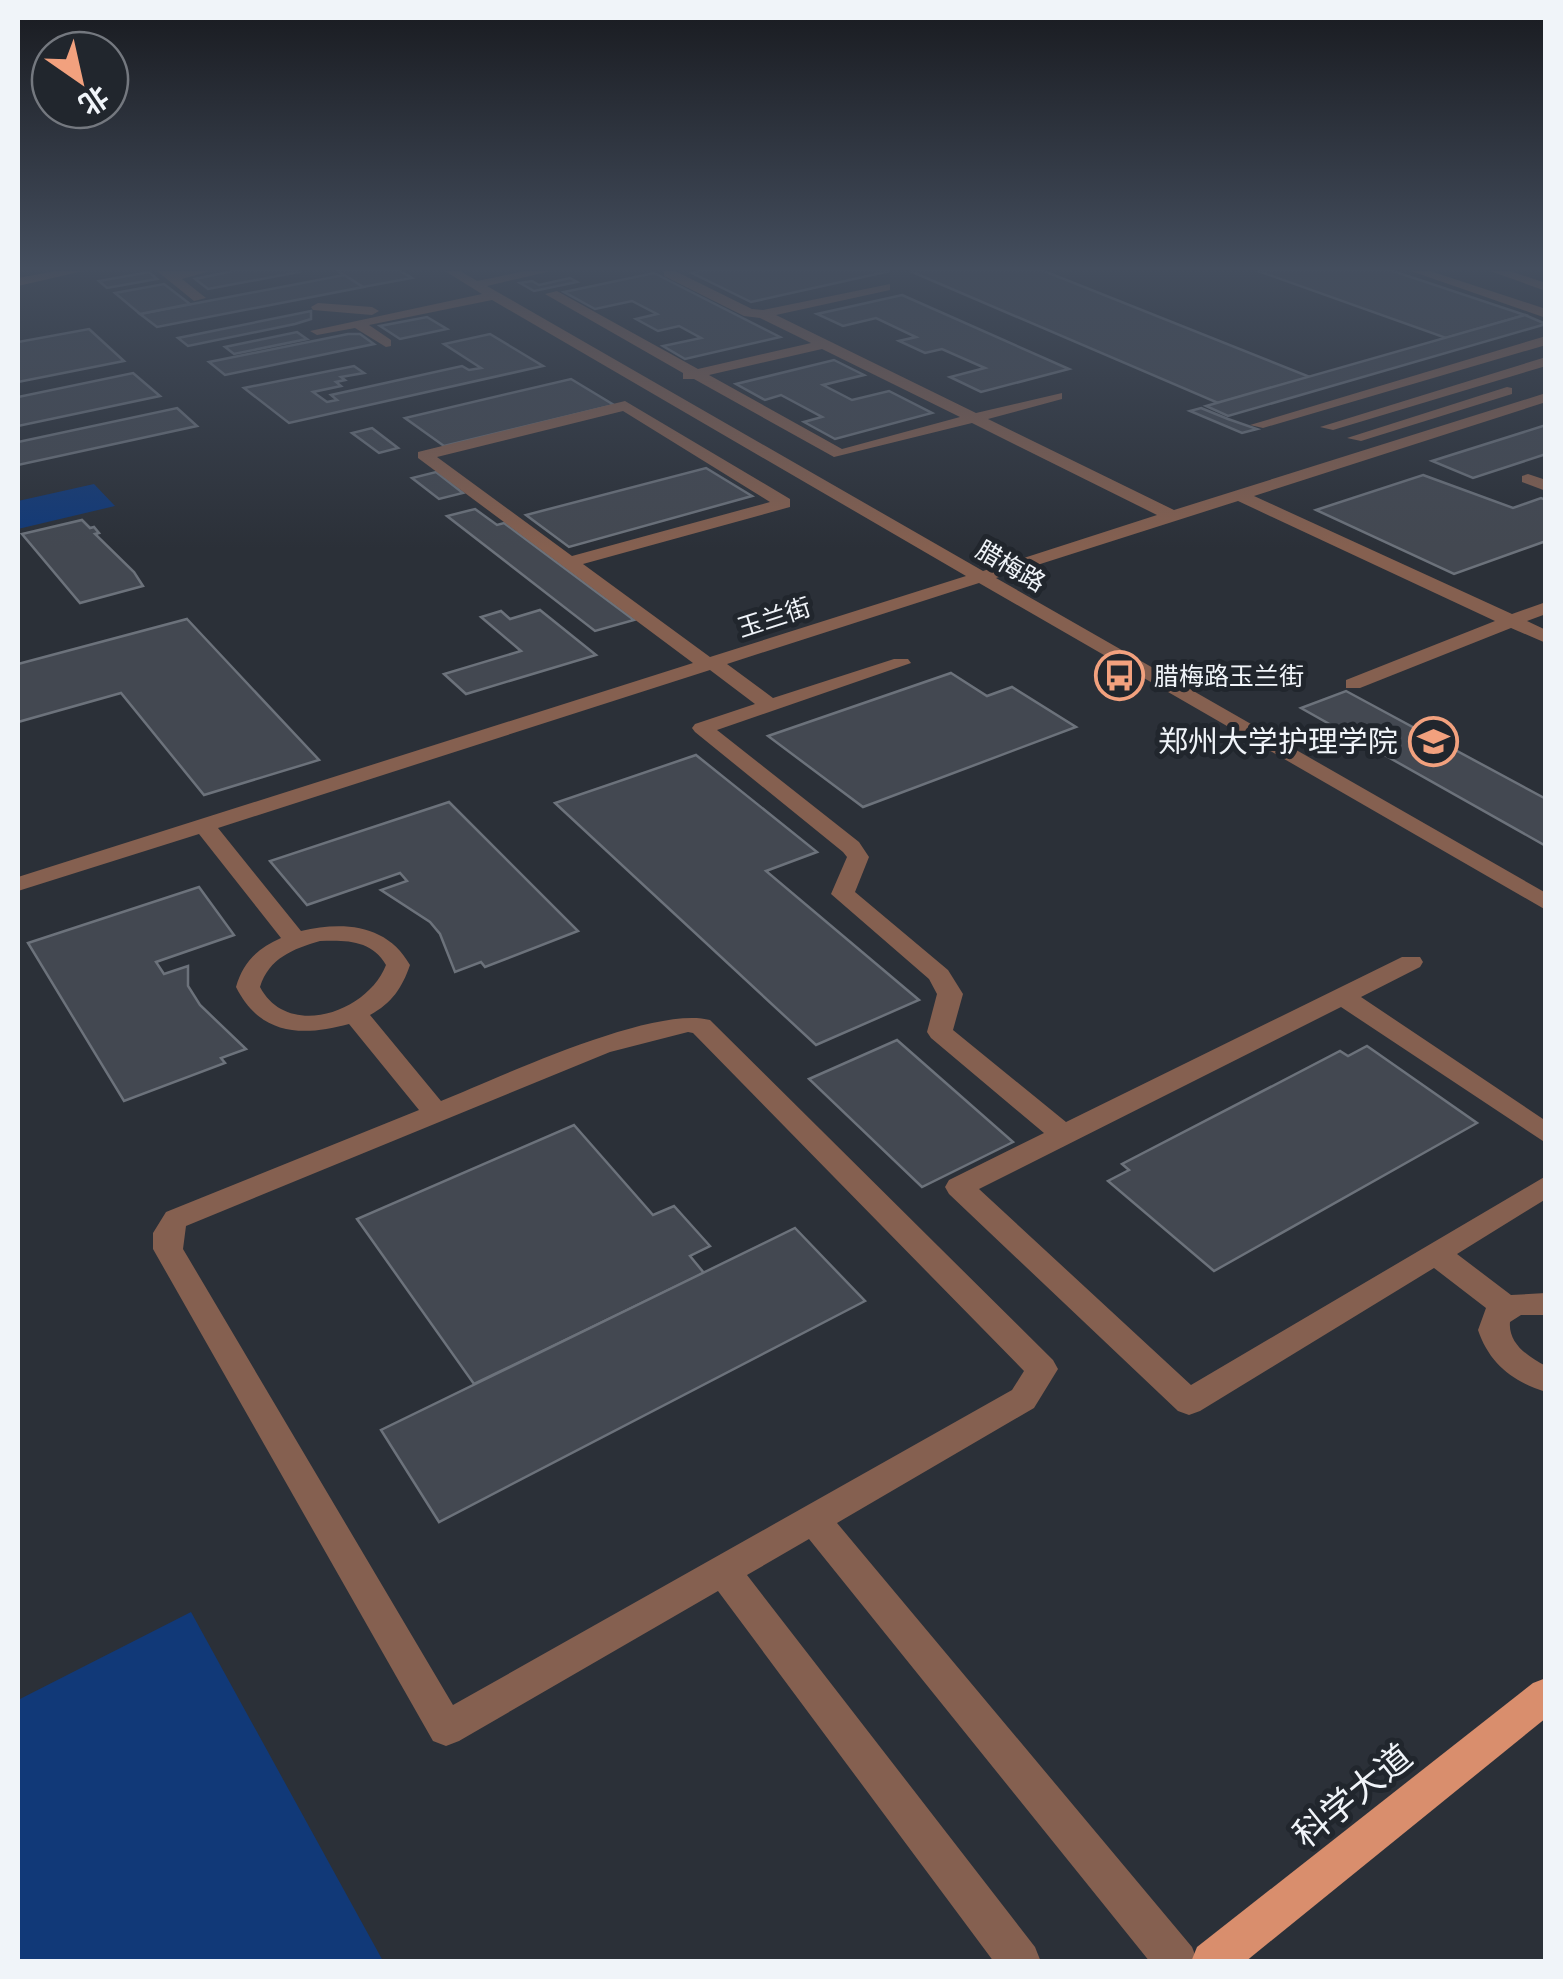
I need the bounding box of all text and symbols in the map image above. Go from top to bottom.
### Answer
north arrow [30,30,130,130]
text: 北 [73,80,115,122]
street label: 腊梅路 [972,535,1050,597]
street label: 玉兰街 [734,592,814,642]
bus stop icon: 腊梅路玉兰街 [1093,650,1145,702]
place label: 腊梅路玉兰街 [1154,662,1304,690]
school or university icon: 郑州大学护理学院 [1407,715,1459,767]
place label: 郑州大学护理学院 [1158,724,1398,758]
street label: 科学大道 [1285,1735,1419,1855]

